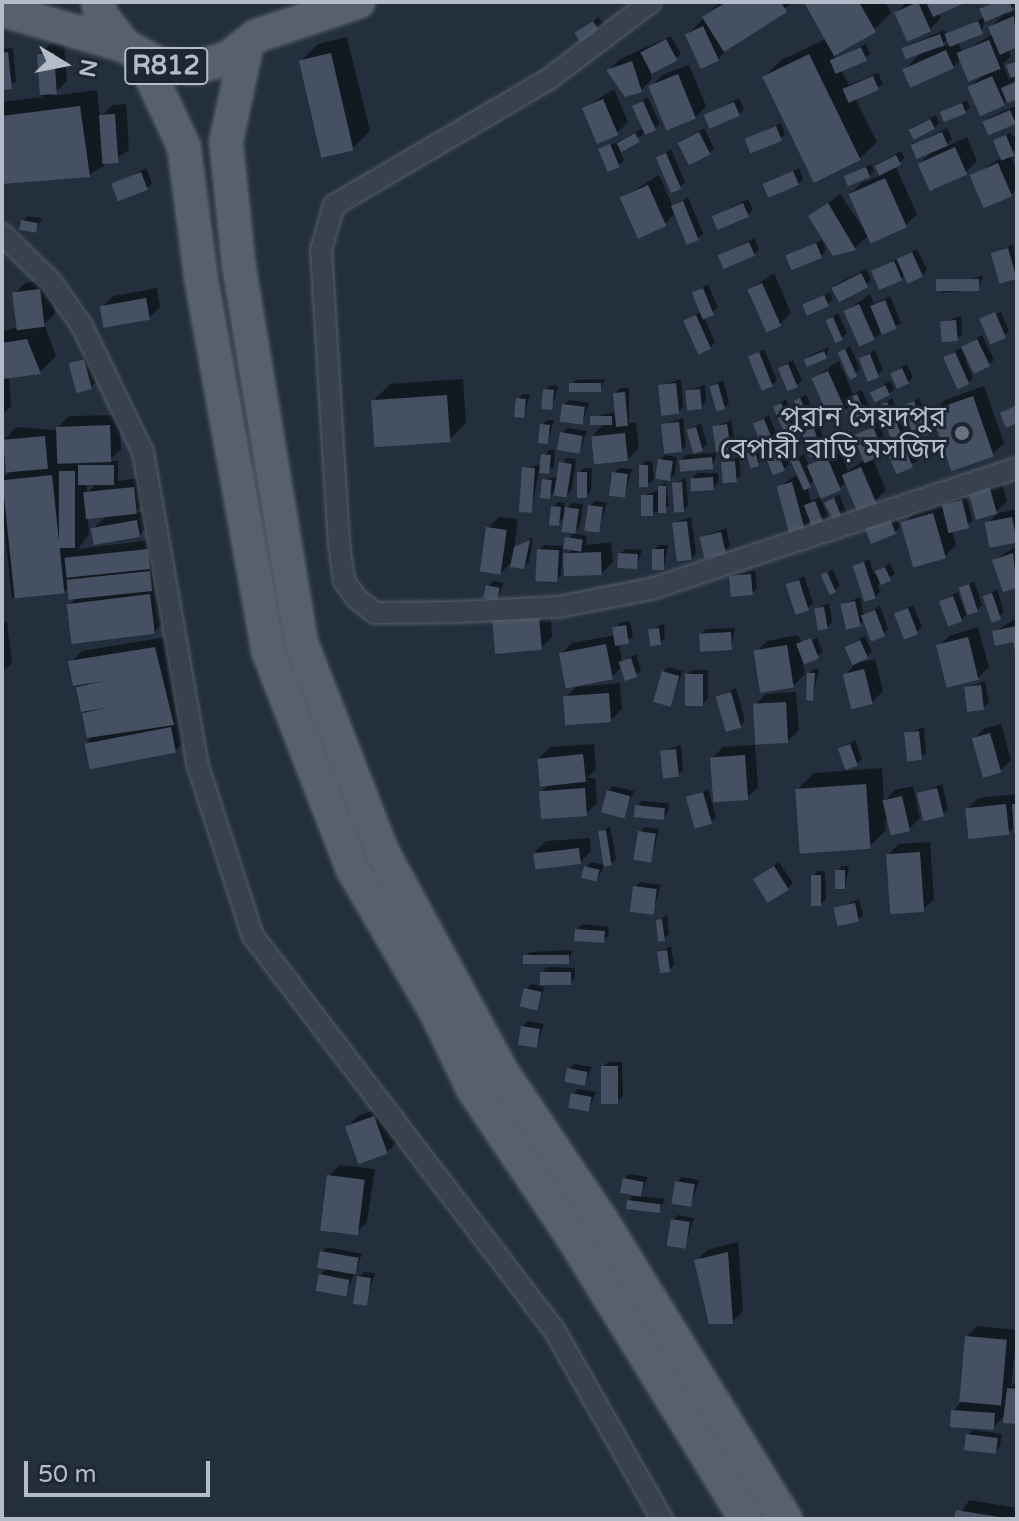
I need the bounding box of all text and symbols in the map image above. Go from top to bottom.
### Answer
north arrow [24,24,104,104]
road number: R812 [124,44,208,88]
text: N [73,57,102,79]
place label: পুরান সৈয়দপুর বেপারী বাড়ি মসজিদ [720,400,946,466]
marker: পুরান সৈয়দপুর বেপারী বাড়ি মসজিদ [953,424,971,442]
scale bar [28,1445,214,1495]
text: 50 m [38,1460,96,1489]

